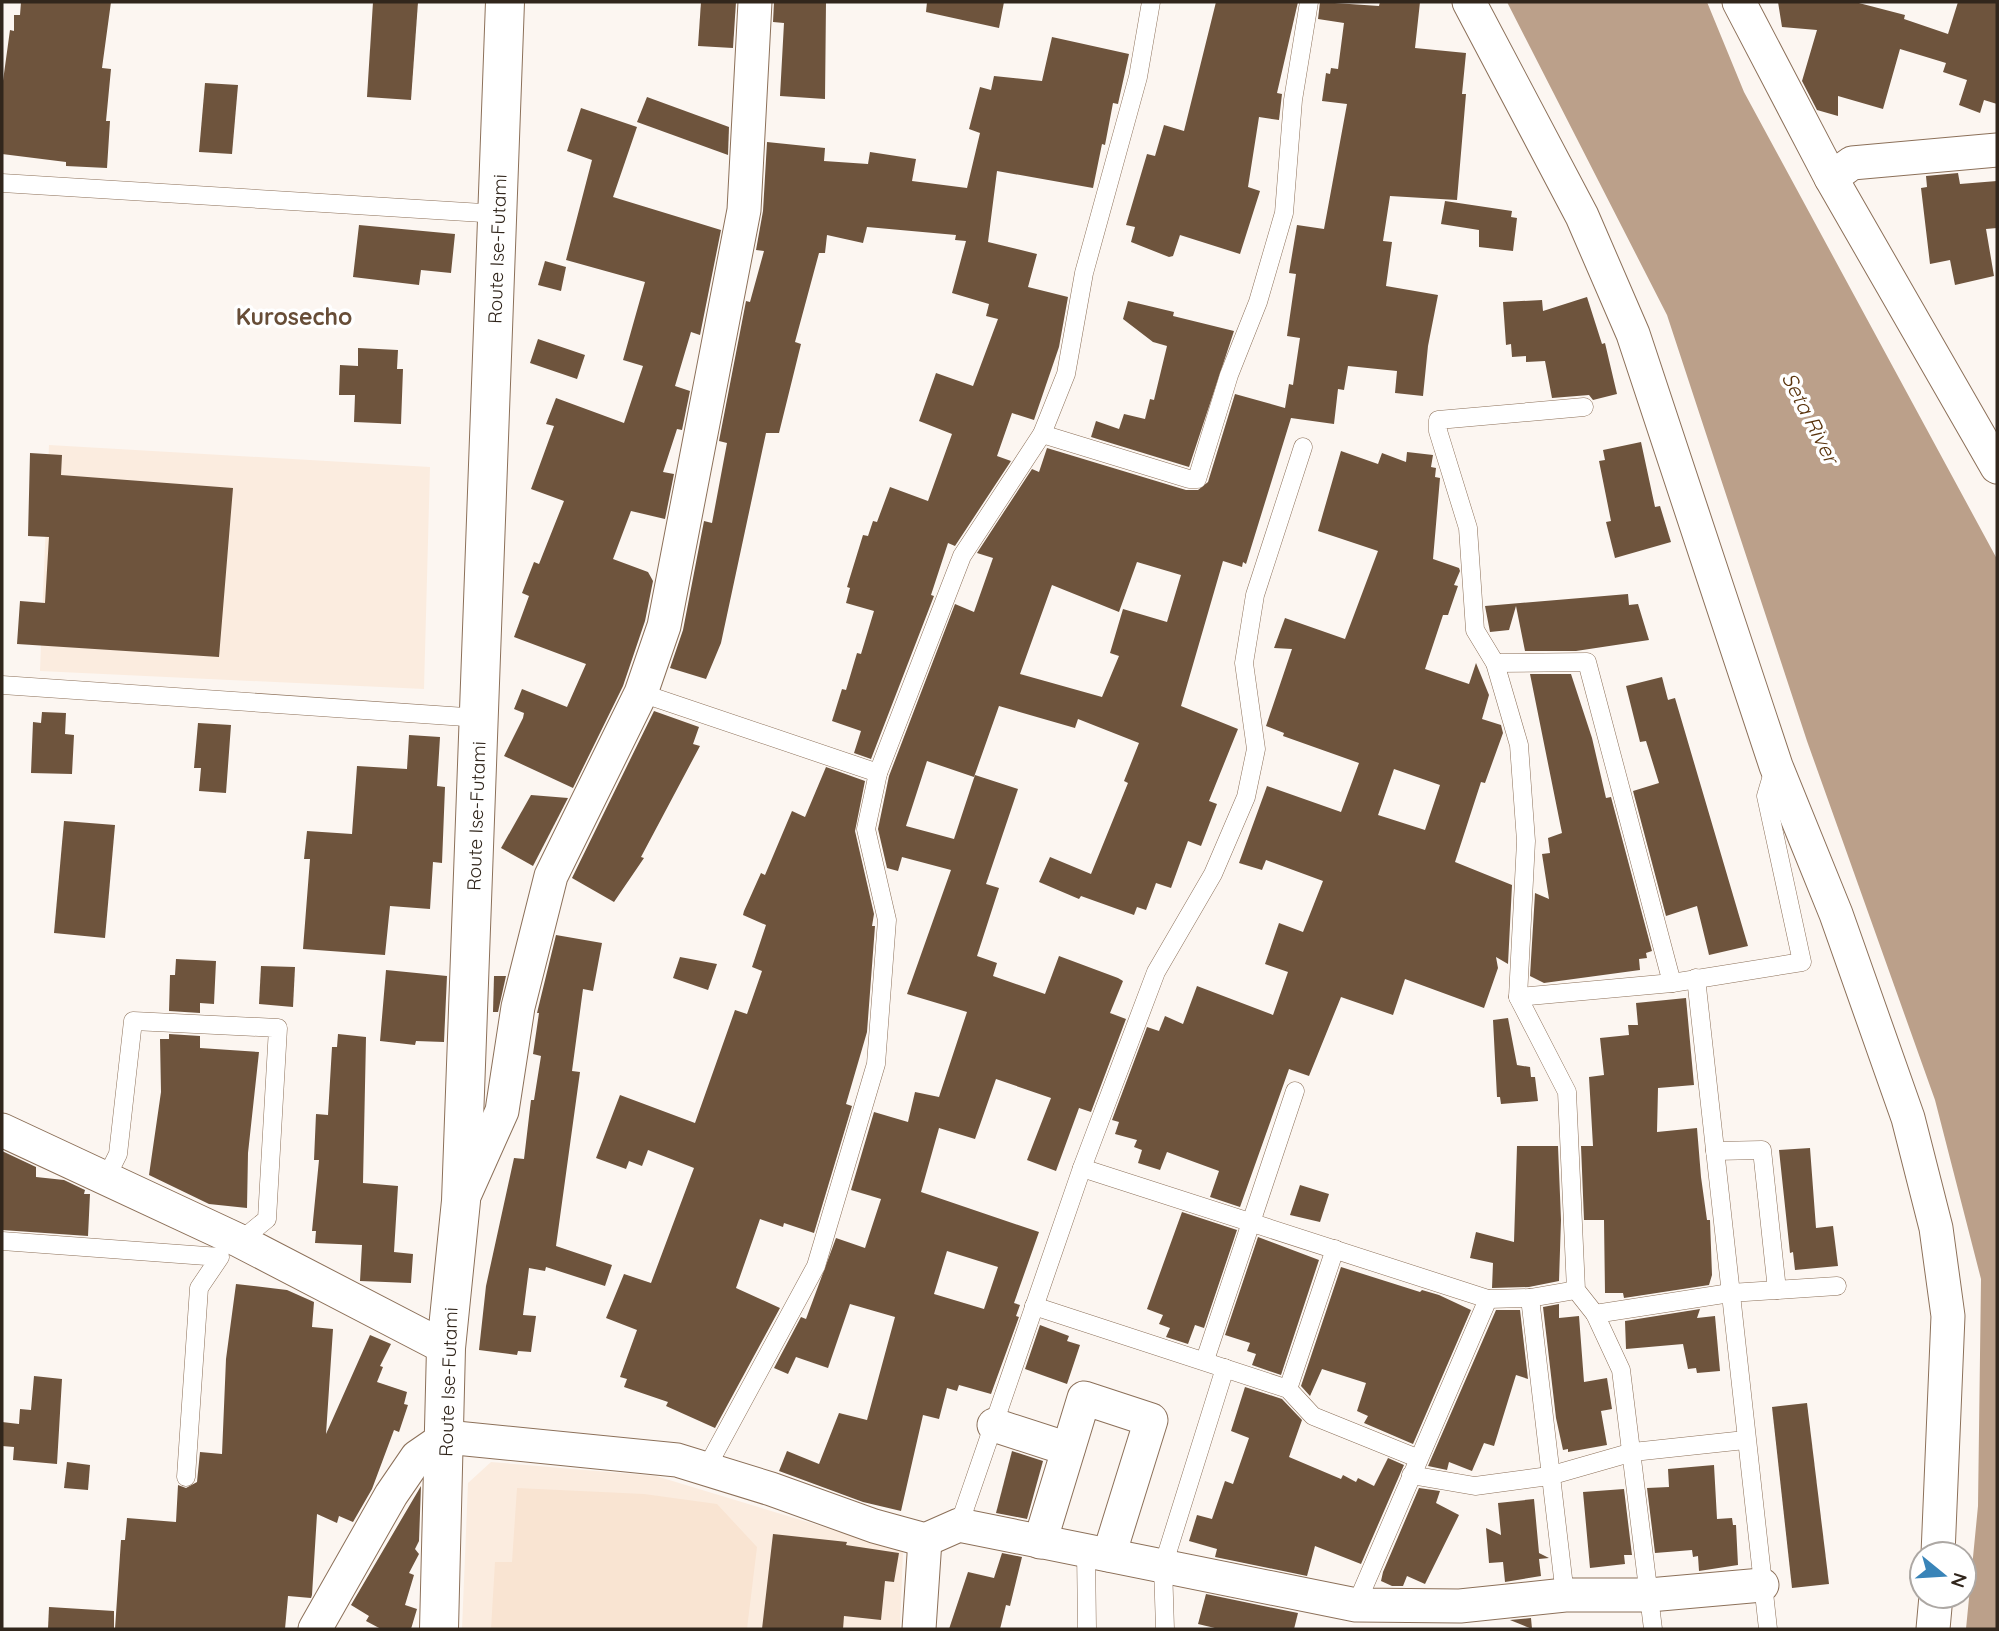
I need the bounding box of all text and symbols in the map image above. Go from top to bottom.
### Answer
street label: Route Ise-Futami [482,174,512,324]
district label: Kurosecho [236,302,352,331]
water label: Seta River [1777,368,1846,470]
street label: Route Ise-Futami [461,741,491,891]
street label: Route Ise-Futami [433,1307,463,1457]
north arrow [1908,1540,1978,1610]
text: N [1946,1570,1973,1591]

